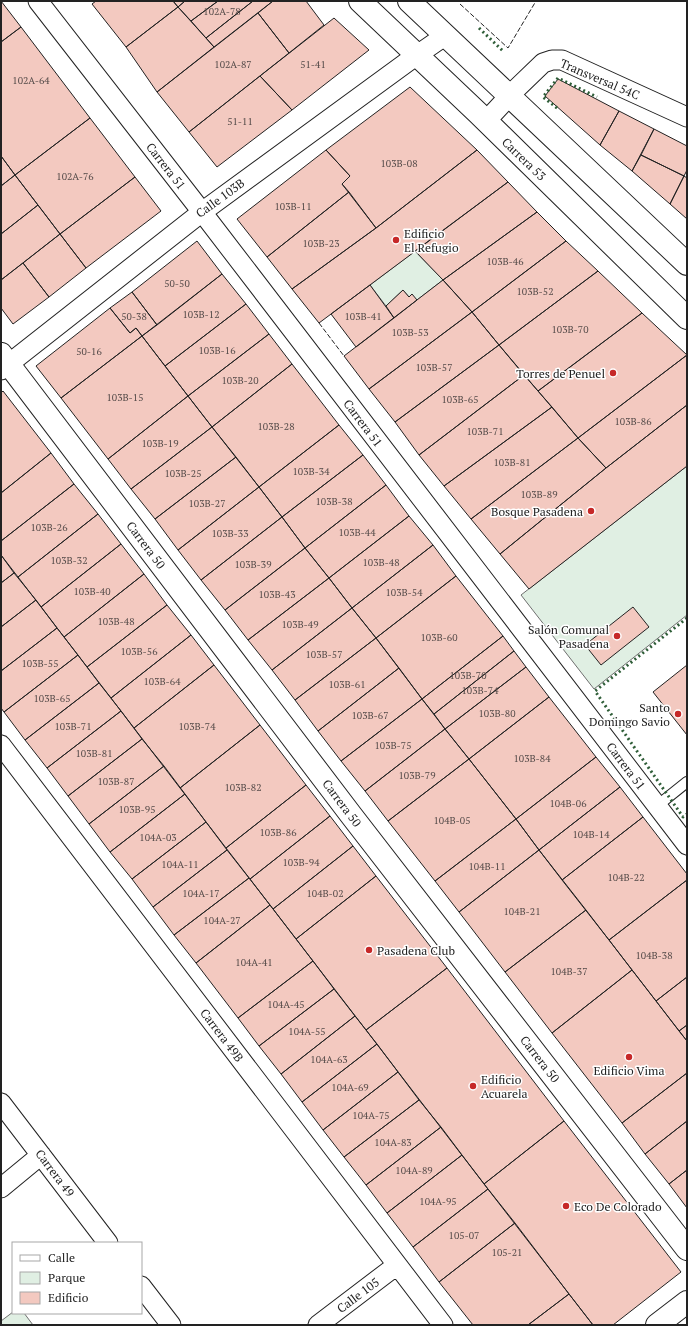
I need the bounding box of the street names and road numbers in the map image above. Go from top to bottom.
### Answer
street label: Transversal 54C [558,56,642,103]
street label: Carrera 53 [499,134,549,184]
street label: Carrera 51 [143,140,189,192]
street label: Calle 103B [193,175,247,221]
street label: Carrera 51 [340,396,386,450]
street label: Carrera 50 [123,518,169,572]
street label: Carrera 51 [603,739,649,793]
street label: Carrera 50 [319,776,365,830]
street label: Carrera 49B [197,1005,247,1065]
street label: Carrera 50 [517,1033,563,1085]
street label: Carrera 49 [32,1146,78,1200]
street label: Calle 105 [334,1274,382,1316]

